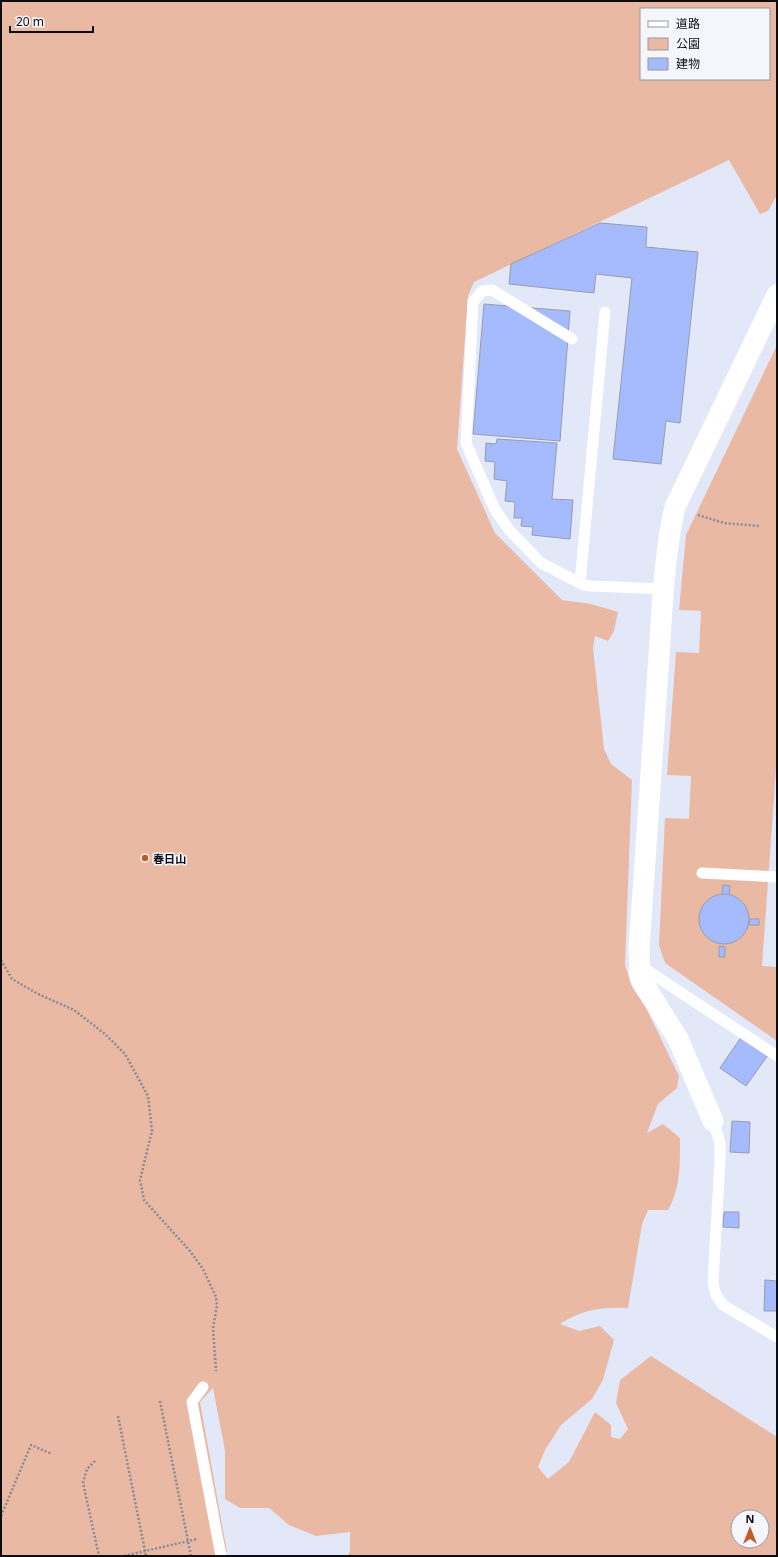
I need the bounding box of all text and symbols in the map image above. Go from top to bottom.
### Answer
scale bar [10,8,93,34]
legend [640,8,770,80]
text: 20 m [16,13,44,30]
text: 道路 [676,15,700,32]
text: 公園 [676,35,700,52]
text: 建物 [676,55,700,72]
place label: 春日山 [153,851,186,866]
marker: 春日山 [140,853,150,863]
north arrow [730,1509,770,1549]
text: N [746,1511,754,1526]

